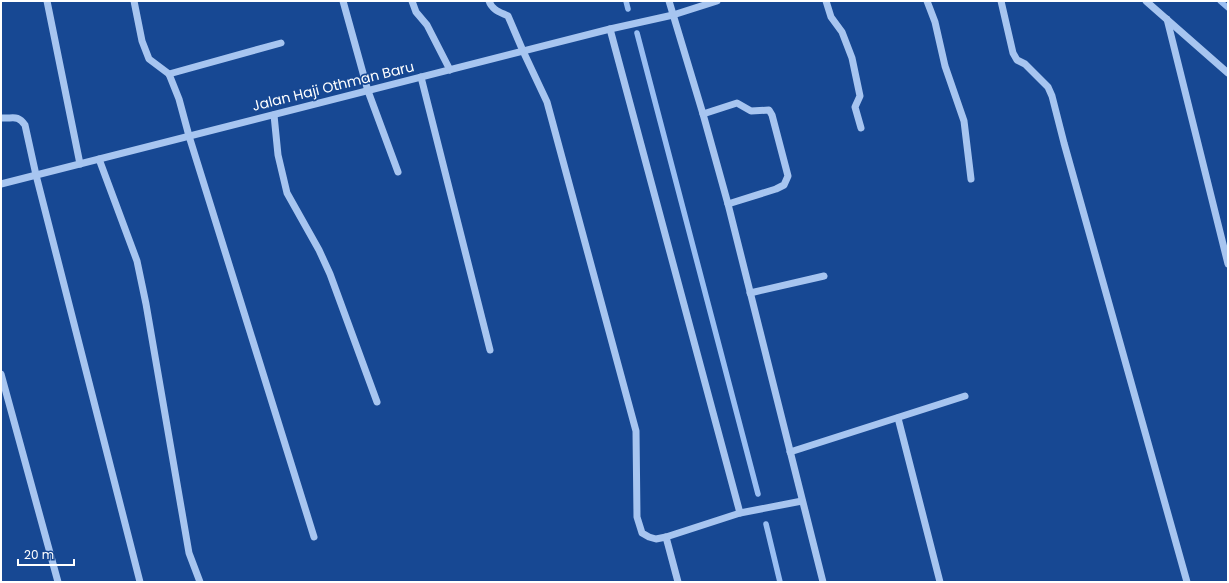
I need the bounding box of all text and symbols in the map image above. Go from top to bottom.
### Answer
street label: Jalan Haji Othman Baru [250,56,416,116]
scale bar [18,541,74,567]
text: 20 m [24,546,54,563]

